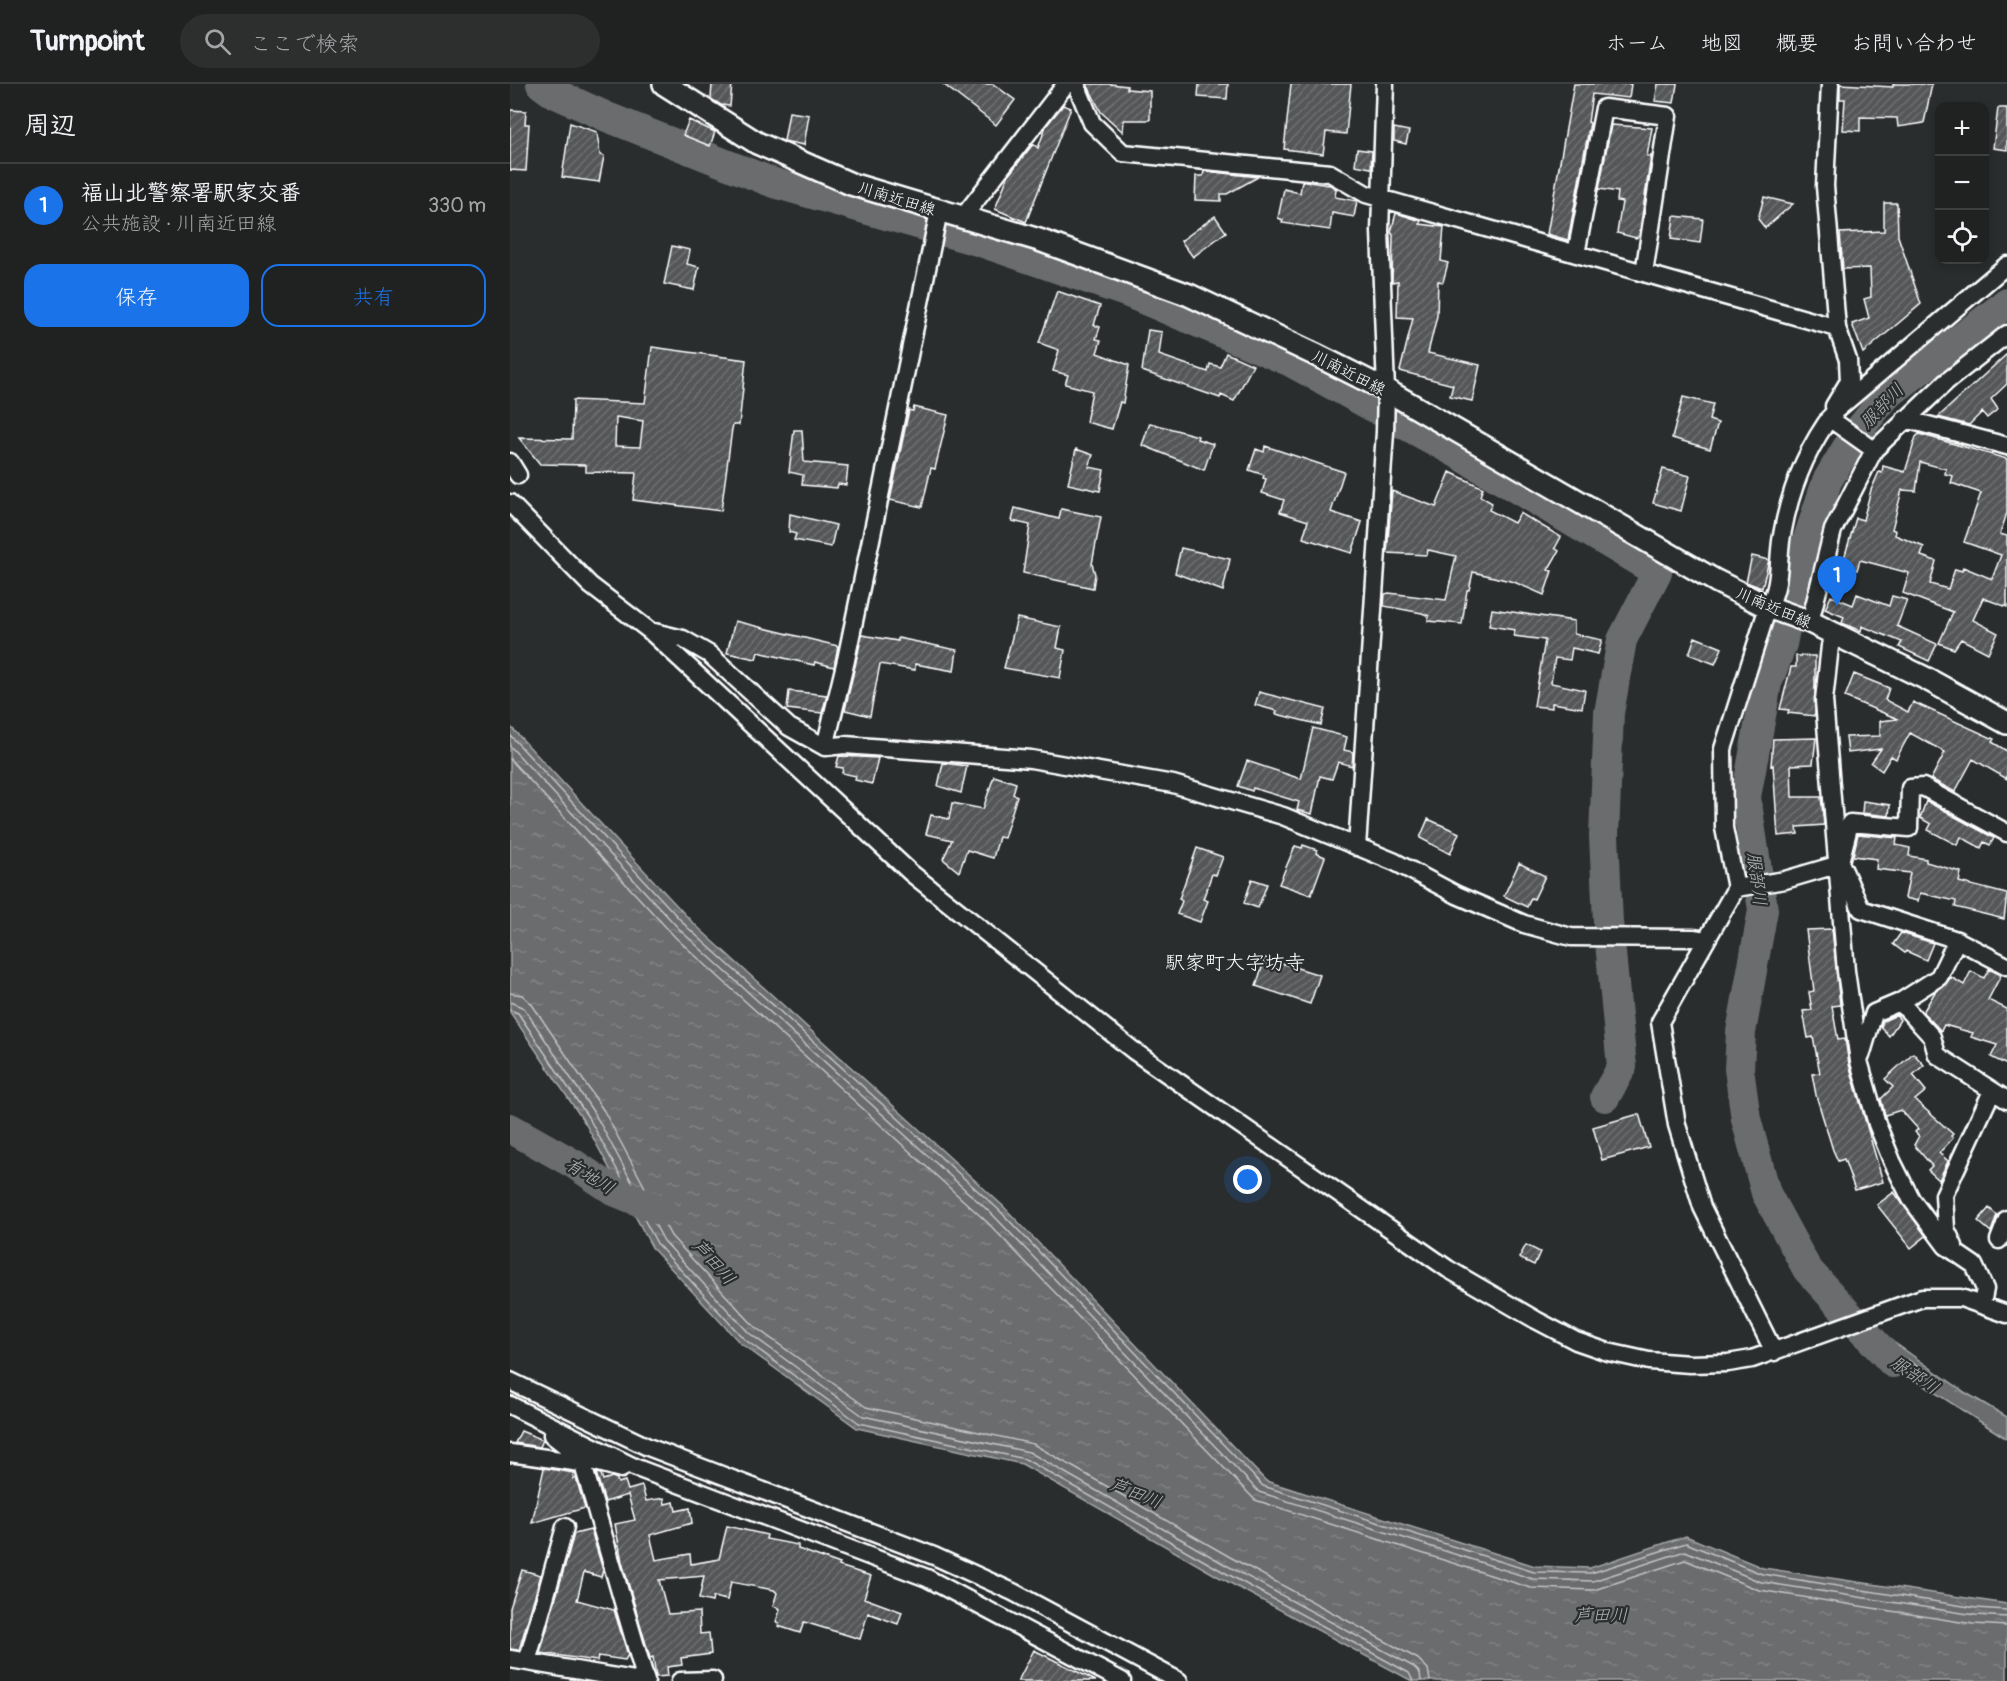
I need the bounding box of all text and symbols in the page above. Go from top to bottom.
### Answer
search box [180,14,600,68]
text: Turnpoint [30,24,144,59]
icon: search [201,25,234,58]
text: ここで検索 [249,30,359,58]
text: ホーム [1606,30,1668,57]
text: 地図 [1701,30,1743,57]
text: 概要 [1776,30,1818,57]
text: お問い合わせ [1851,30,1977,57]
map controls [1935,102,1989,264]
button: + [1935,102,1989,156]
text: 周辺 [24,110,76,142]
button: − [1935,156,1989,210]
street label: 川南近田線 [856,178,938,220]
text: 福山北警察署駅家交番 [81,179,301,207]
text: 1 [40,193,47,218]
text: 330 m [428,193,486,218]
button: locate [1935,210,1989,264]
text: 公共施設 · 川南近田線 [81,211,276,236]
button: 保存 [24,264,249,327]
button: 共有 [261,264,486,327]
street label: 川南近田線 [1308,346,1389,400]
water label: 服部川 [1855,379,1909,434]
pin: 1 [1818,556,1856,606]
street label: 川南近田線 [1733,583,1814,633]
water label: 服部川 [1742,851,1771,907]
district label: 駅家町大字坊寺 [1165,950,1305,975]
water label: 有地川 [561,1153,619,1200]
your location [1233,1165,1262,1194]
water label: 芦田川 [687,1235,740,1290]
water label: 服部川 [1886,1351,1944,1400]
water label: 芦田川 [1106,1473,1165,1514]
water label: 芦田川 [1574,1604,1628,1627]

